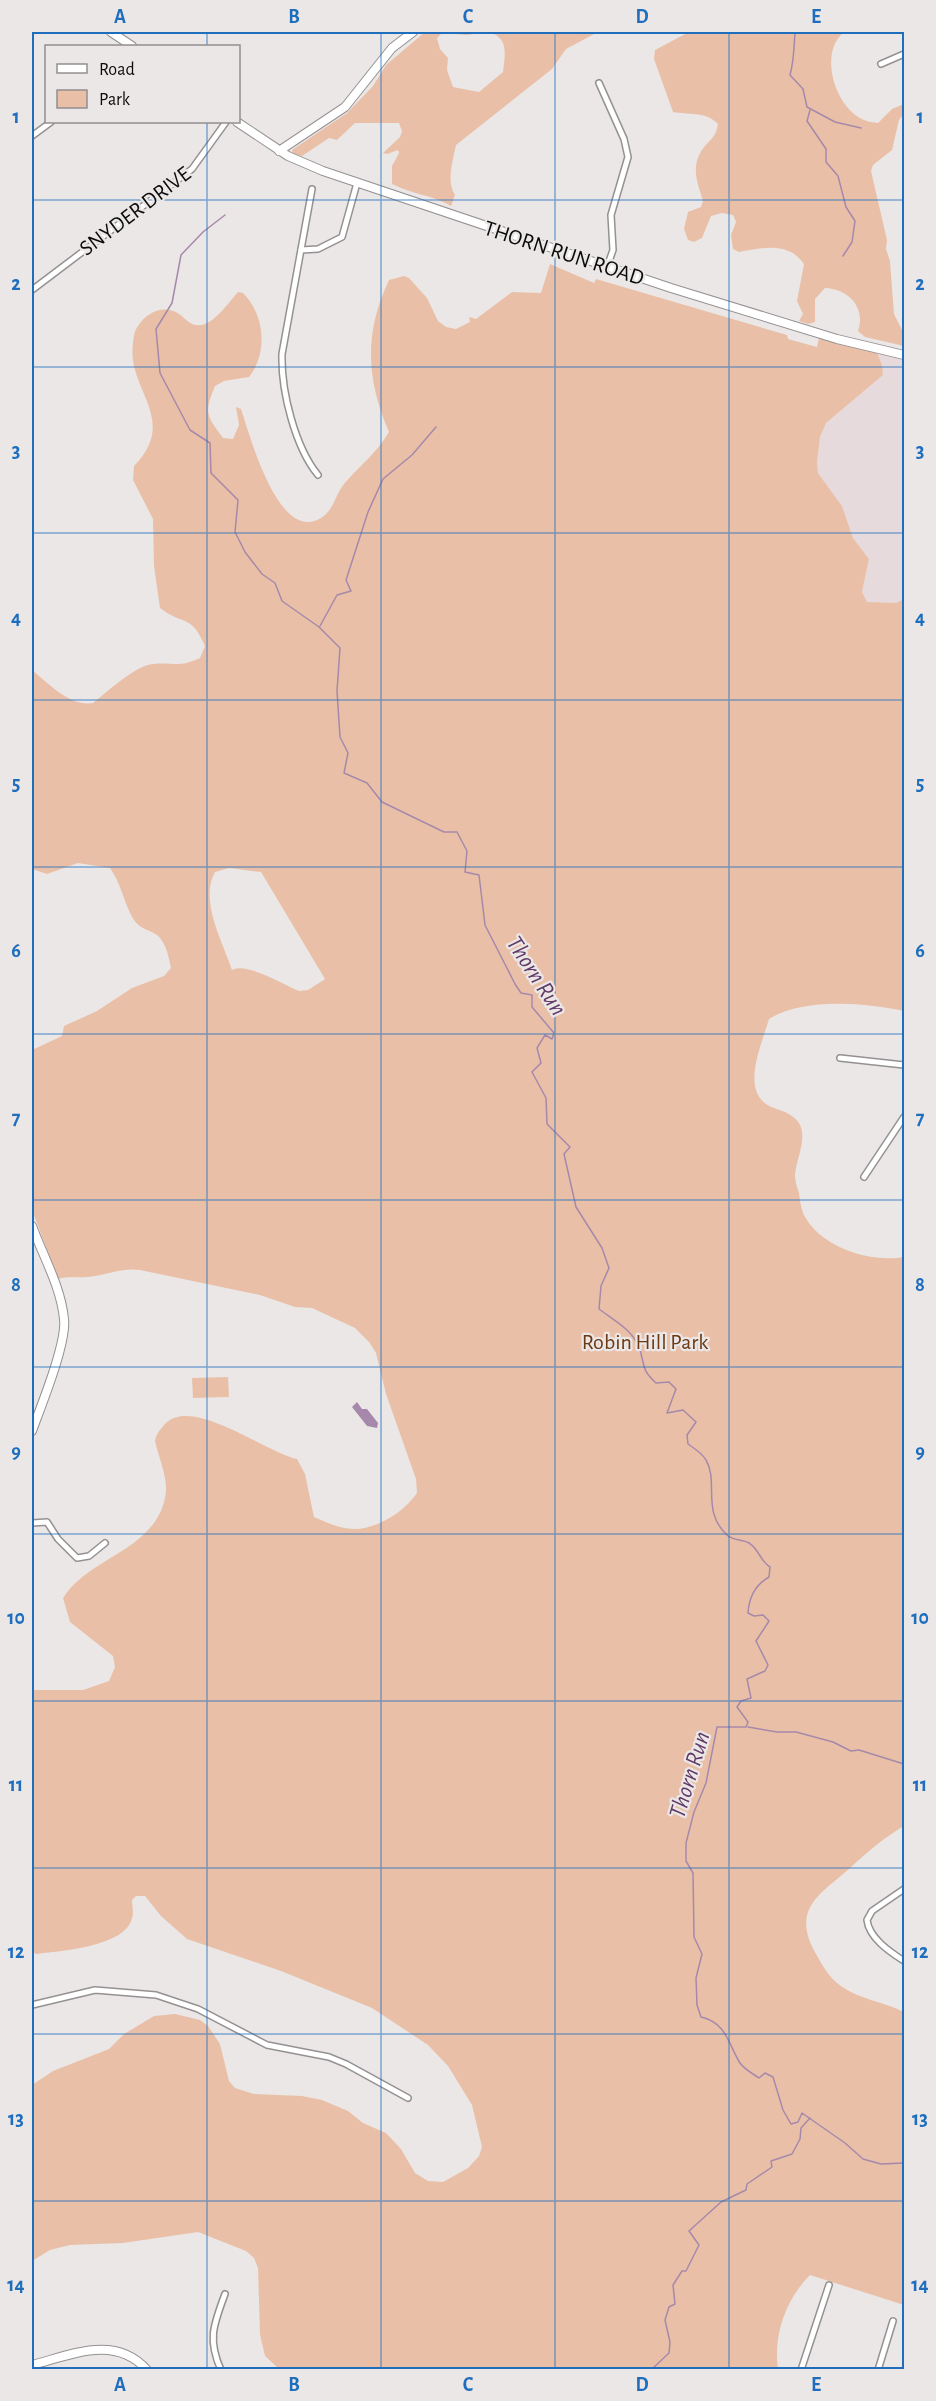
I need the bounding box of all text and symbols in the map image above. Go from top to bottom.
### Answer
text: A [114,7,126,27]
text: B [288,7,300,27]
text: C [463,7,474,27]
text: D [635,7,649,27]
text: E [811,7,821,27]
legend [45,45,240,123]
text: Road [99,61,135,79]
text: Park [99,91,131,109]
text: 1 [12,107,20,127]
text: 1 [916,107,924,127]
street label: SNYDER DRIVE [75,162,195,260]
street label: THORN RUN ROAD [481,217,647,289]
text: 2 [11,274,21,294]
text: 2 [915,274,925,294]
text: 3 [12,441,20,461]
text: 3 [916,441,924,461]
text: 4 [11,608,21,628]
text: 4 [915,608,925,628]
text: 5 [12,774,20,794]
text: 5 [916,774,924,794]
water label: Thorn Run [502,932,570,1020]
text: 6 [11,941,21,961]
text: 6 [915,941,925,961]
text: 7 [12,1108,21,1128]
text: 7 [916,1108,925,1128]
text: 8 [11,1275,21,1295]
text: 8 [915,1275,925,1295]
park label: Robin Hill Park [582,1331,708,1353]
text: 9 [11,1442,21,1462]
text: 9 [915,1442,925,1462]
text: 10 [7,1608,25,1628]
text: 10 [911,1608,929,1628]
water label: Thorn Run [665,1729,715,1821]
text: 11 [9,1775,23,1795]
text: 11 [913,1775,927,1795]
text: 12 [8,1942,24,1962]
text: 12 [912,1942,928,1962]
text: 13 [8,2109,24,2129]
text: 13 [912,2109,928,2129]
text: 14 [7,2275,25,2295]
text: 14 [911,2275,929,2295]
text: A [114,2375,126,2395]
text: B [288,2375,300,2395]
text: C [463,2375,474,2395]
text: D [635,2375,649,2395]
text: E [811,2375,821,2395]

